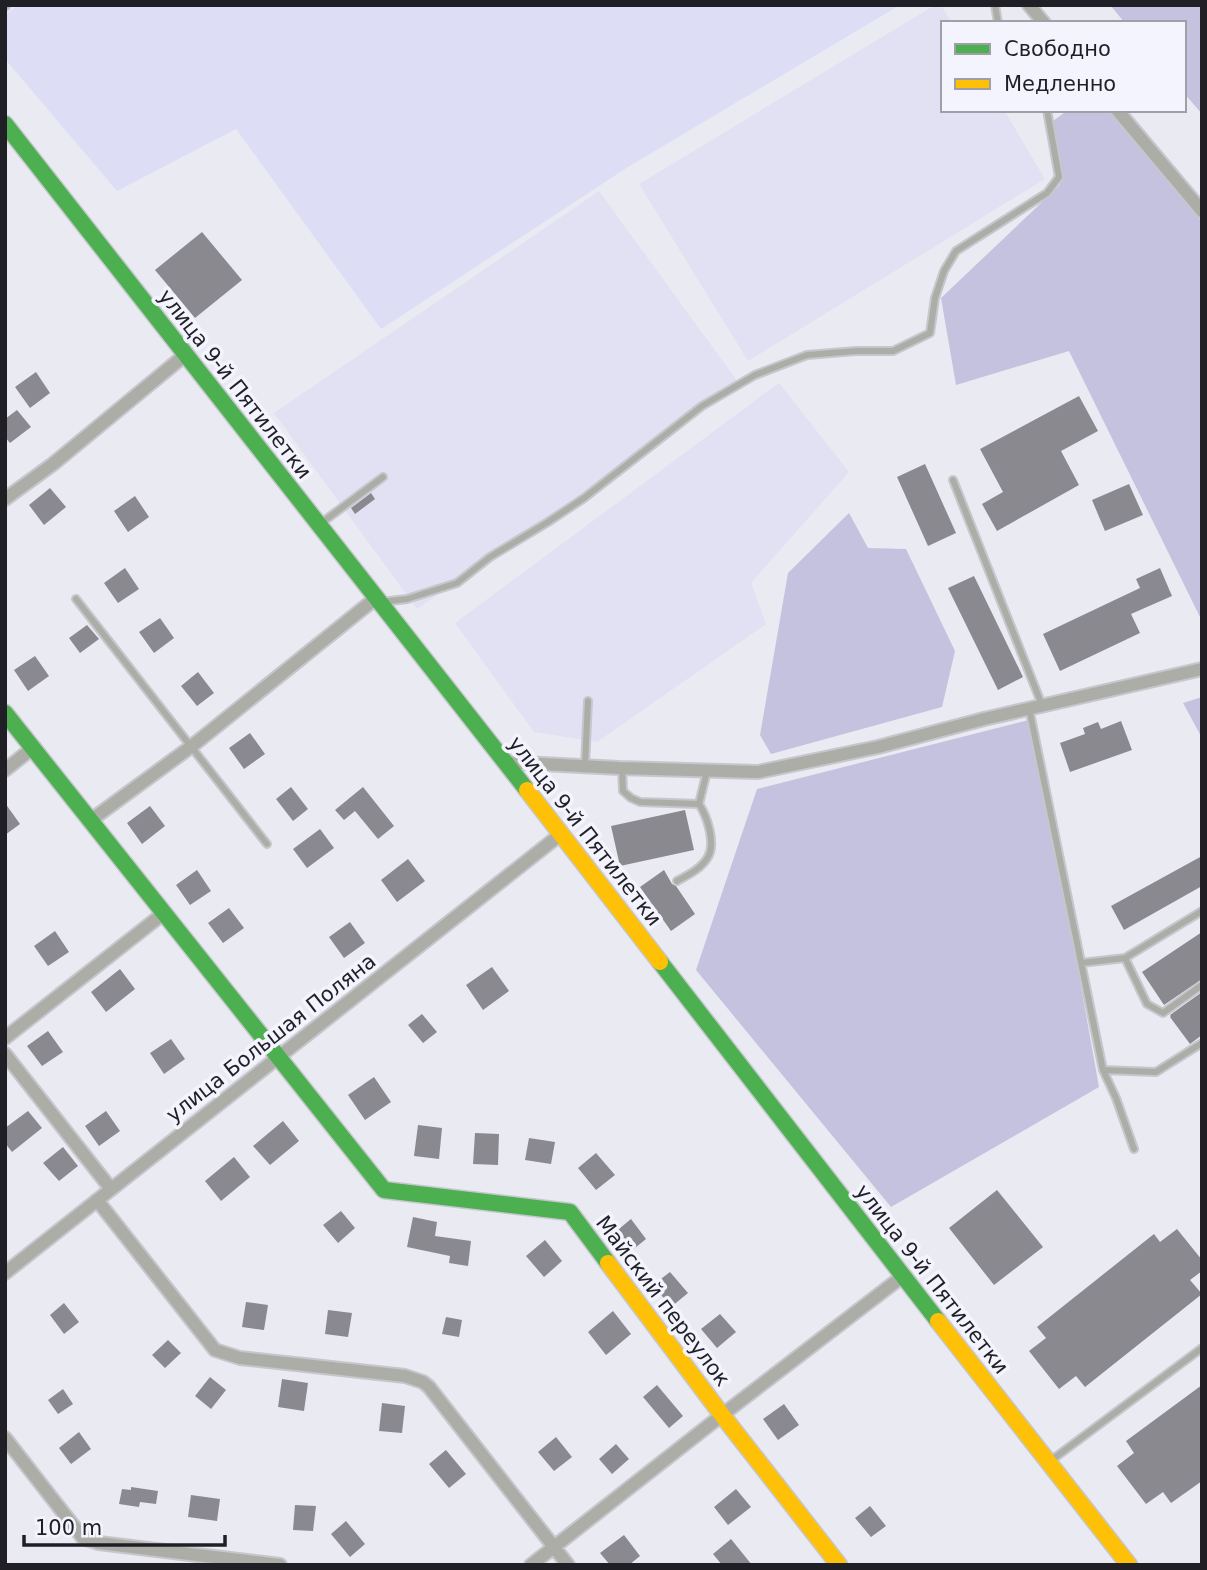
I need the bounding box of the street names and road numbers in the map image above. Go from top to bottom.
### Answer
street label: улица 9-й Пятилетки [154,284,316,484]
street label: улица 9-й Пятилетки [504,731,666,931]
street label: улица Большая Поляна [162,949,380,1127]
street label: улица 9-й Пятилетки [851,1179,1013,1379]
street label: Майский переулок [591,1211,735,1391]

